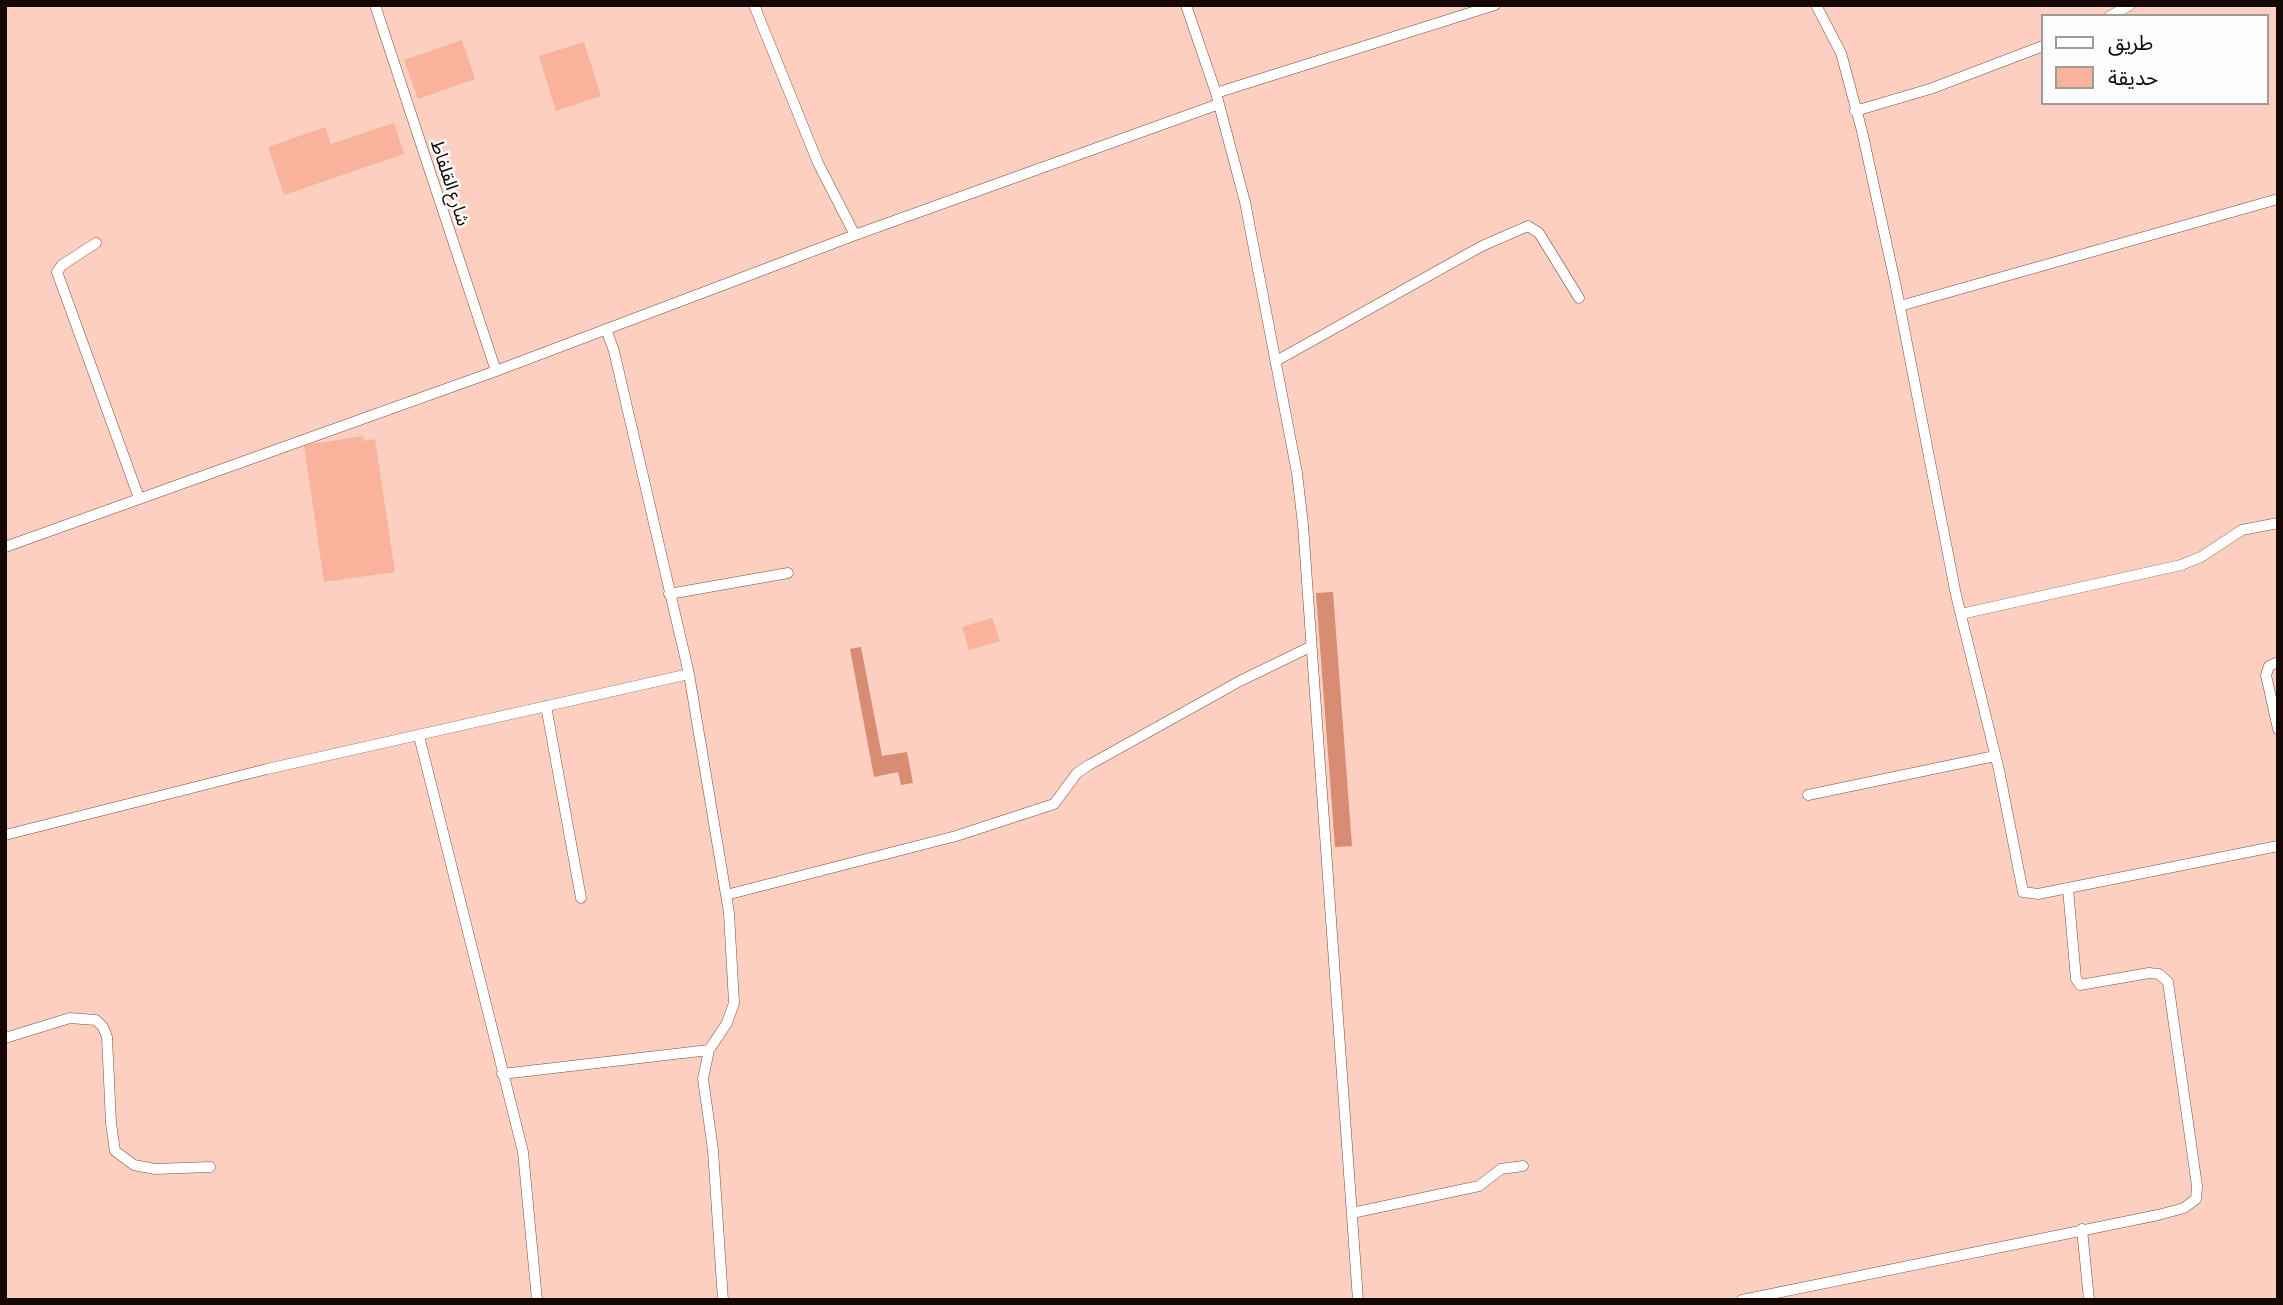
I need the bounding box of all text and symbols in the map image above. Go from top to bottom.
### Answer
legend [2042,14,2269,105]
text: طريق [2108,30,2153,54]
text: حديقة [2108,65,2158,89]
street label: شارع القلفاط [426,137,474,229]

